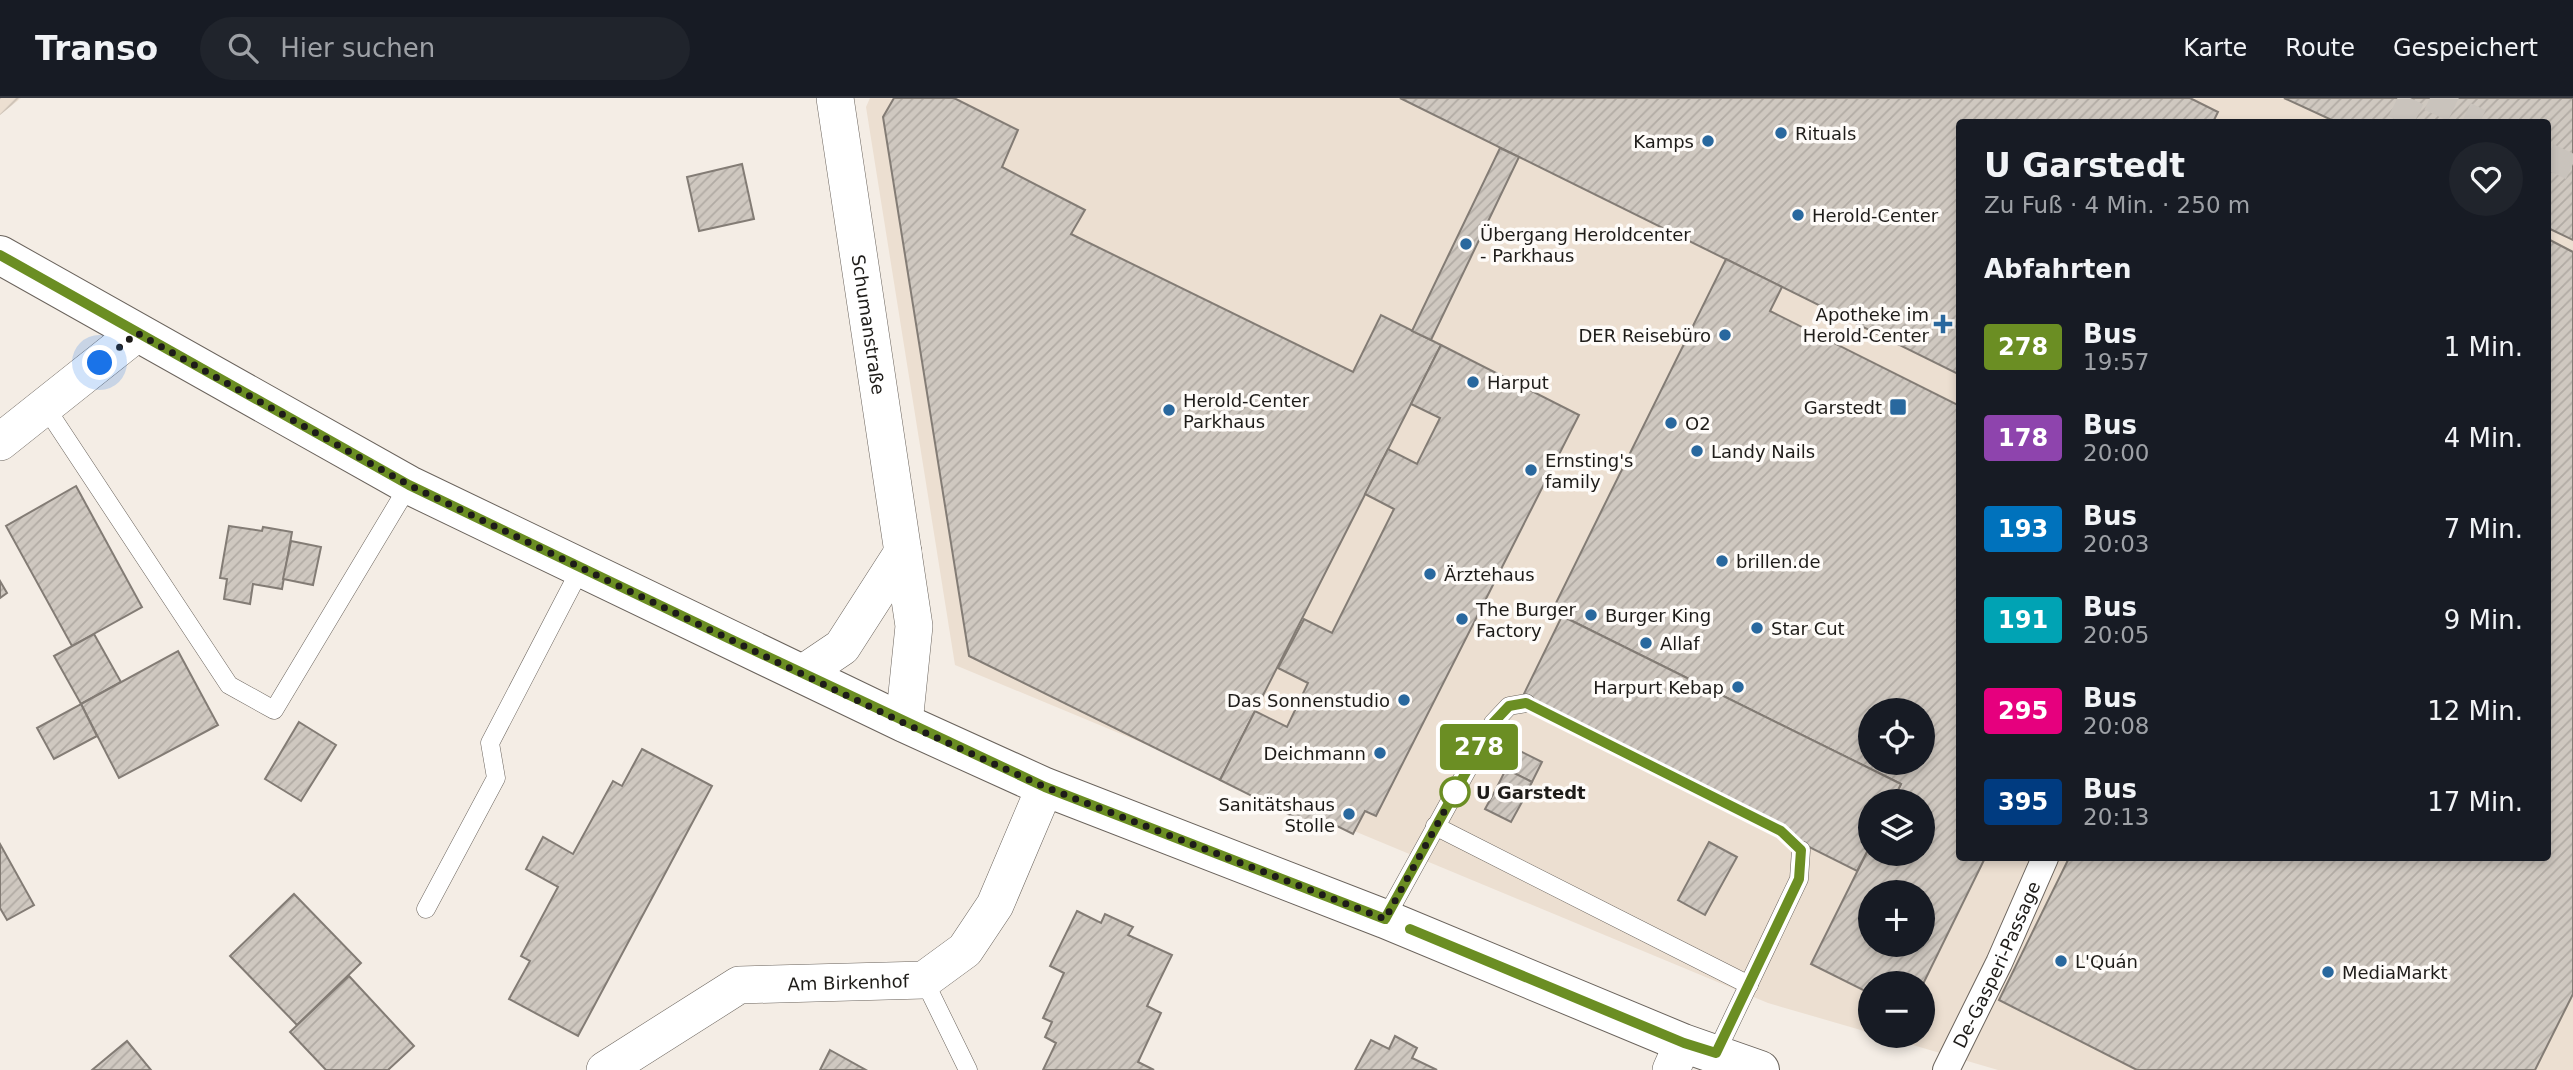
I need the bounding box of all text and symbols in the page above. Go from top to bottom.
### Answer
search box [200,17,690,80]
text: Transo [35,29,158,68]
icon: search [224,29,262,67]
text: Hier suchen [280,33,435,63]
text: Karte [2183,34,2247,62]
text: Route [2285,34,2355,62]
text: Gespeichert [2393,34,2538,62]
place label: Rituals [1795,123,1856,144]
marker: Rituals [1773,125,1789,141]
place label: Kamps [1633,131,1694,152]
marker: Kamps [1700,133,1716,149]
button: heart [2449,142,2523,216]
text: U Garstedt [1984,146,2185,185]
text: Zu Fuß · 4 Min. · 250 m [1984,192,2250,218]
place label: Herold-Center [1812,205,1939,226]
marker: Herold-Center [1790,207,1806,223]
place label: Übergang Heroldcenter - Parkhaus [1480,224,1691,266]
marker: Übergang Heroldcenter - Parkhaus [1458,236,1474,252]
street label: Schumanstraße [848,253,890,396]
text: Abfahrten [1984,254,2132,284]
place label: Apotheke im Herold-Center [1803,304,1930,346]
marker: Apotheke im Herold-Center [1935,316,1951,332]
text: Bus [2083,319,2137,349]
place label: DER Reisebüro [1578,325,1711,346]
marker: DER Reisebüro [1717,327,1733,343]
text: 1 Min. [2444,332,2523,362]
text: 278 [1998,333,2048,361]
your location [82,345,117,380]
text: 19:57 [2083,349,2149,375]
place label: Harput [1487,372,1549,393]
marker: Harput [1465,374,1481,390]
place label: Herold-Center Parkhaus [1183,390,1310,432]
place label: Garstedt [1804,397,1882,418]
marker: Garstedt [1888,397,1908,417]
marker: Herold-Center Parkhaus [1161,402,1177,418]
text: Bus [2083,410,2137,440]
place label: O2 [1685,413,1711,434]
marker: O2 [1663,415,1679,431]
text: 4 Min. [2444,423,2523,453]
text: 178 [1998,424,2048,452]
text: 20:00 [2083,440,2149,466]
place label: Landy Nails [1711,441,1815,462]
marker: Landy Nails [1689,443,1705,459]
place label: Ernsting's family [1545,450,1633,492]
marker: Ernsting's family [1523,462,1539,478]
text: Bus [2083,501,2137,531]
text: 7 Min. [2444,514,2523,544]
text: 193 [1998,515,2048,543]
text: 20:03 [2083,531,2149,557]
place label: brillen.de [1736,551,1821,572]
marker: brillen.de [1714,553,1730,569]
place label: Ärztehaus [1444,564,1535,585]
marker: Ärztehaus [1422,566,1438,582]
text: Bus [2083,592,2137,622]
place label: The Burger Factory [1475,599,1577,641]
place label: Burger King [1605,605,1711,626]
text: 9 Min. [2444,605,2523,635]
text: 191 [1998,606,2048,634]
marker: Burger King [1583,607,1599,623]
marker: The Burger Factory [1454,611,1470,627]
place label: Star Cut [1771,618,1845,639]
marker: Star Cut [1749,620,1765,636]
text: 20:05 [2083,622,2149,648]
place label: Allaf [1660,633,1700,654]
marker: Allaf [1638,635,1654,651]
place label: Harpurt Kebap [1593,677,1724,698]
marker: Harpurt Kebap [1730,679,1746,695]
text: Bus [2083,683,2137,713]
place label: Das Sonnenstudio [1227,690,1390,711]
marker: Das Sonnenstudio [1396,692,1412,708]
text: 12 Min. [2427,696,2523,726]
text: 295 [1998,697,2048,725]
map controls [1858,698,1935,1048]
button: locate [1858,698,1935,775]
text: 20:08 [2083,713,2149,739]
line badge: 278 [1439,724,1519,770]
text: 278 [1454,733,1504,761]
place label: Deichmann [1263,743,1366,764]
marker: Deichmann [1372,745,1388,761]
text: Bus [2083,774,2137,804]
marker: U Garstedt [1440,777,1470,807]
place label: U Garstedt [1476,782,1586,803]
text: 17 Min. [2427,787,2523,817]
text: 395 [1998,788,2048,816]
button: layers [1858,789,1935,866]
place label: Sanitätshaus Stolle [1218,794,1335,836]
text: 20:13 [2083,804,2149,830]
marker: Sanitätshaus Stolle [1341,806,1357,822]
street label: De-Gasperi-Passage [1948,878,2044,1051]
button: + [1858,880,1935,957]
place label: L'Quán [2075,951,2138,972]
marker: L'Quán [2053,953,2069,969]
place label: MediaMarkt [2342,962,2448,983]
marker: MediaMarkt [2320,964,2336,980]
street label: Am Birkenhof [787,970,910,994]
button: − [1858,971,1935,1048]

